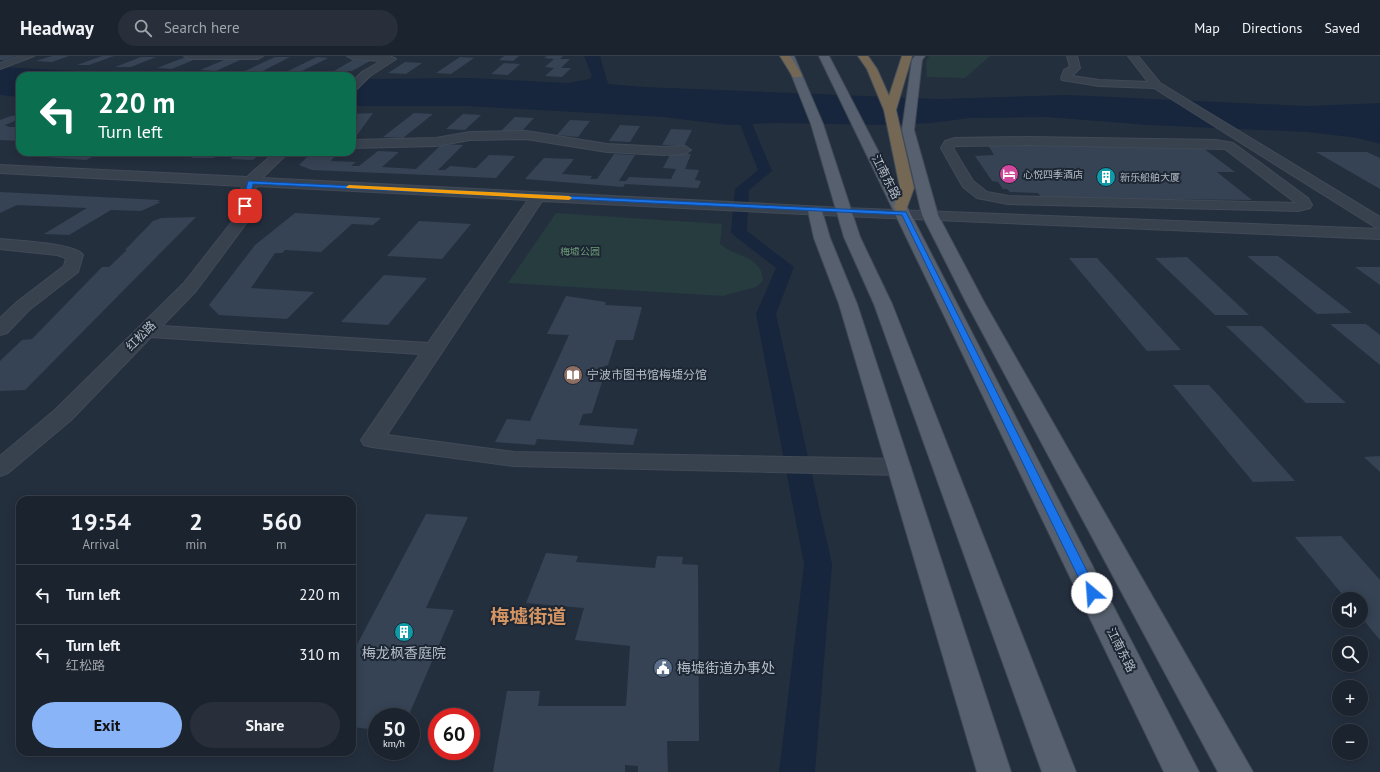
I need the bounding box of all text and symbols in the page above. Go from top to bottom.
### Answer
search box [118,10,398,46]
text: Headway [20,16,94,40]
icon: search [132,17,154,39]
text: Search here [164,18,240,37]
text: Map [1194,19,1220,37]
text: Directions [1242,19,1302,37]
text: Saved [1324,19,1360,37]
text: 220 m [98,84,175,121]
icon: left [32,88,84,140]
text: Turn left [98,120,163,143]
street label: 江南东路 [869,152,904,202]
hotel icon: 心悦四季酒店 [998,163,1020,185]
building icon: 新乐船舶大厦 [1095,166,1117,188]
place label: 心悦四季酒店 [1023,168,1083,181]
place label: 新乐船舶大厦 [1120,171,1180,184]
pin [228,189,262,223]
icon: arrive [234,195,256,217]
park label: 梅墟公园 [560,245,600,258]
street label: 红松路 [123,318,159,354]
library icon: 宁波市图书馆梅墟分馆 [562,364,584,386]
place label: 宁波市图书馆梅墟分馆 [587,367,707,382]
text: 19:54 [70,506,131,537]
text: 2 [189,506,203,537]
text: 560 [261,506,302,537]
text: Arrival [83,536,119,553]
text: min [185,536,207,553]
text: m [276,536,287,553]
position arrow [1071,572,1113,614]
icon: left [32,584,54,606]
text: Turn left [66,585,120,604]
text: 220 m [299,585,340,604]
map controls [1332,592,1368,760]
button: sound [1332,592,1368,628]
district label: 梅墟街道 [490,604,566,628]
building icon: 梅龙枫香庭院 [393,621,415,643]
street label: 江南东路 [1104,625,1139,675]
text: Turn left [66,636,120,655]
button: search [1332,636,1368,672]
icon: left [32,644,54,666]
place label: 梅龙枫香庭院 [362,644,446,662]
text: 310 m [299,645,340,664]
text: 红松路 [66,657,105,674]
public building icon: 梅墟街道办事处 [652,657,674,679]
place label: 梅墟街道办事处 [677,659,775,677]
button: + [1332,680,1368,716]
button: Exit [32,702,182,748]
button: Share [190,702,340,748]
speed limit sign: 60 [428,708,480,760]
text: 50 [383,716,405,742]
button: − [1332,724,1368,760]
text: km/h [383,737,405,750]

